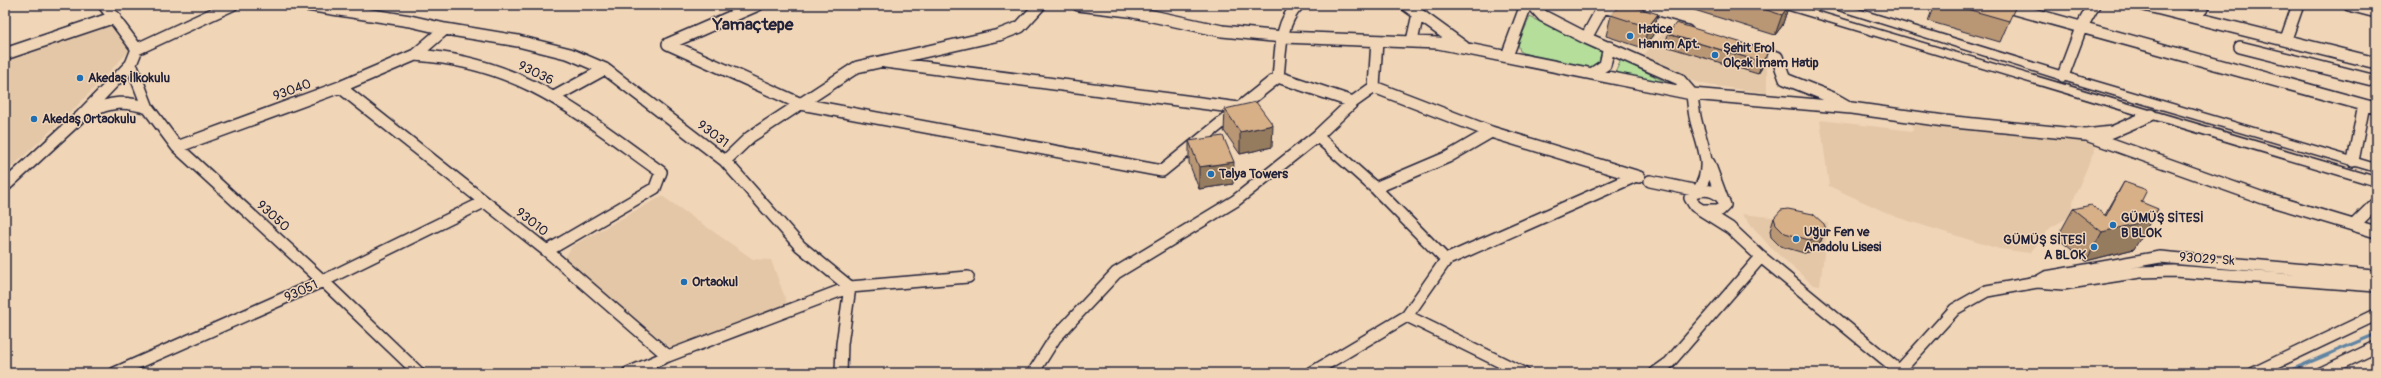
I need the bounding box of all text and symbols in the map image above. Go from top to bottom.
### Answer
district label: Yamaçtepe [712,14,794,35]
place label: Hatice Hanım Apt. [1638,21,1700,52]
marker: Hatice Hanım Apt. [1625,31,1635,41]
place label: Şehit Erol Olçak İmam Hatip [1723,40,1819,71]
marker: Şehit Erol Olçak İmam Hatip [1710,50,1720,60]
street label: 93036 [516,58,556,88]
place label: Akedaş İlkokulu [88,70,171,86]
marker: Akedaş İlkokulu [75,73,85,83]
street label: 93040 [271,76,313,104]
place label: Akedaş Ortaokulu [42,111,137,127]
marker: Akedaş Ortaokulu [29,114,39,124]
street label: 93031 [694,117,732,151]
place label: Talya Towers [1218,166,1288,182]
marker: Talya Towers [1206,169,1216,179]
street label: 93050 [253,197,293,235]
street label: 93010 [513,204,552,240]
place label: GÜMÜŞ SİTESİ B BLOK [2121,210,2204,241]
marker: GÜMÜŞ SİTESİ B BLOK [2108,220,2118,230]
place label: Uğur Fen ve Anadolu Lisesi [1804,224,1882,255]
place label: GÜMÜŞ SİTESİ A BLOK [2003,232,2086,263]
marker: Uğur Fen ve Anadolu Lisesi [1791,234,1801,244]
marker: GÜMÜŞ SİTESİ A BLOK [2089,242,2099,252]
street label: 93029. Sk [2179,249,2236,269]
place label: Ortaokul [692,274,738,290]
street label: 93051 [282,277,320,305]
marker: Ortaokul [679,277,689,287]

